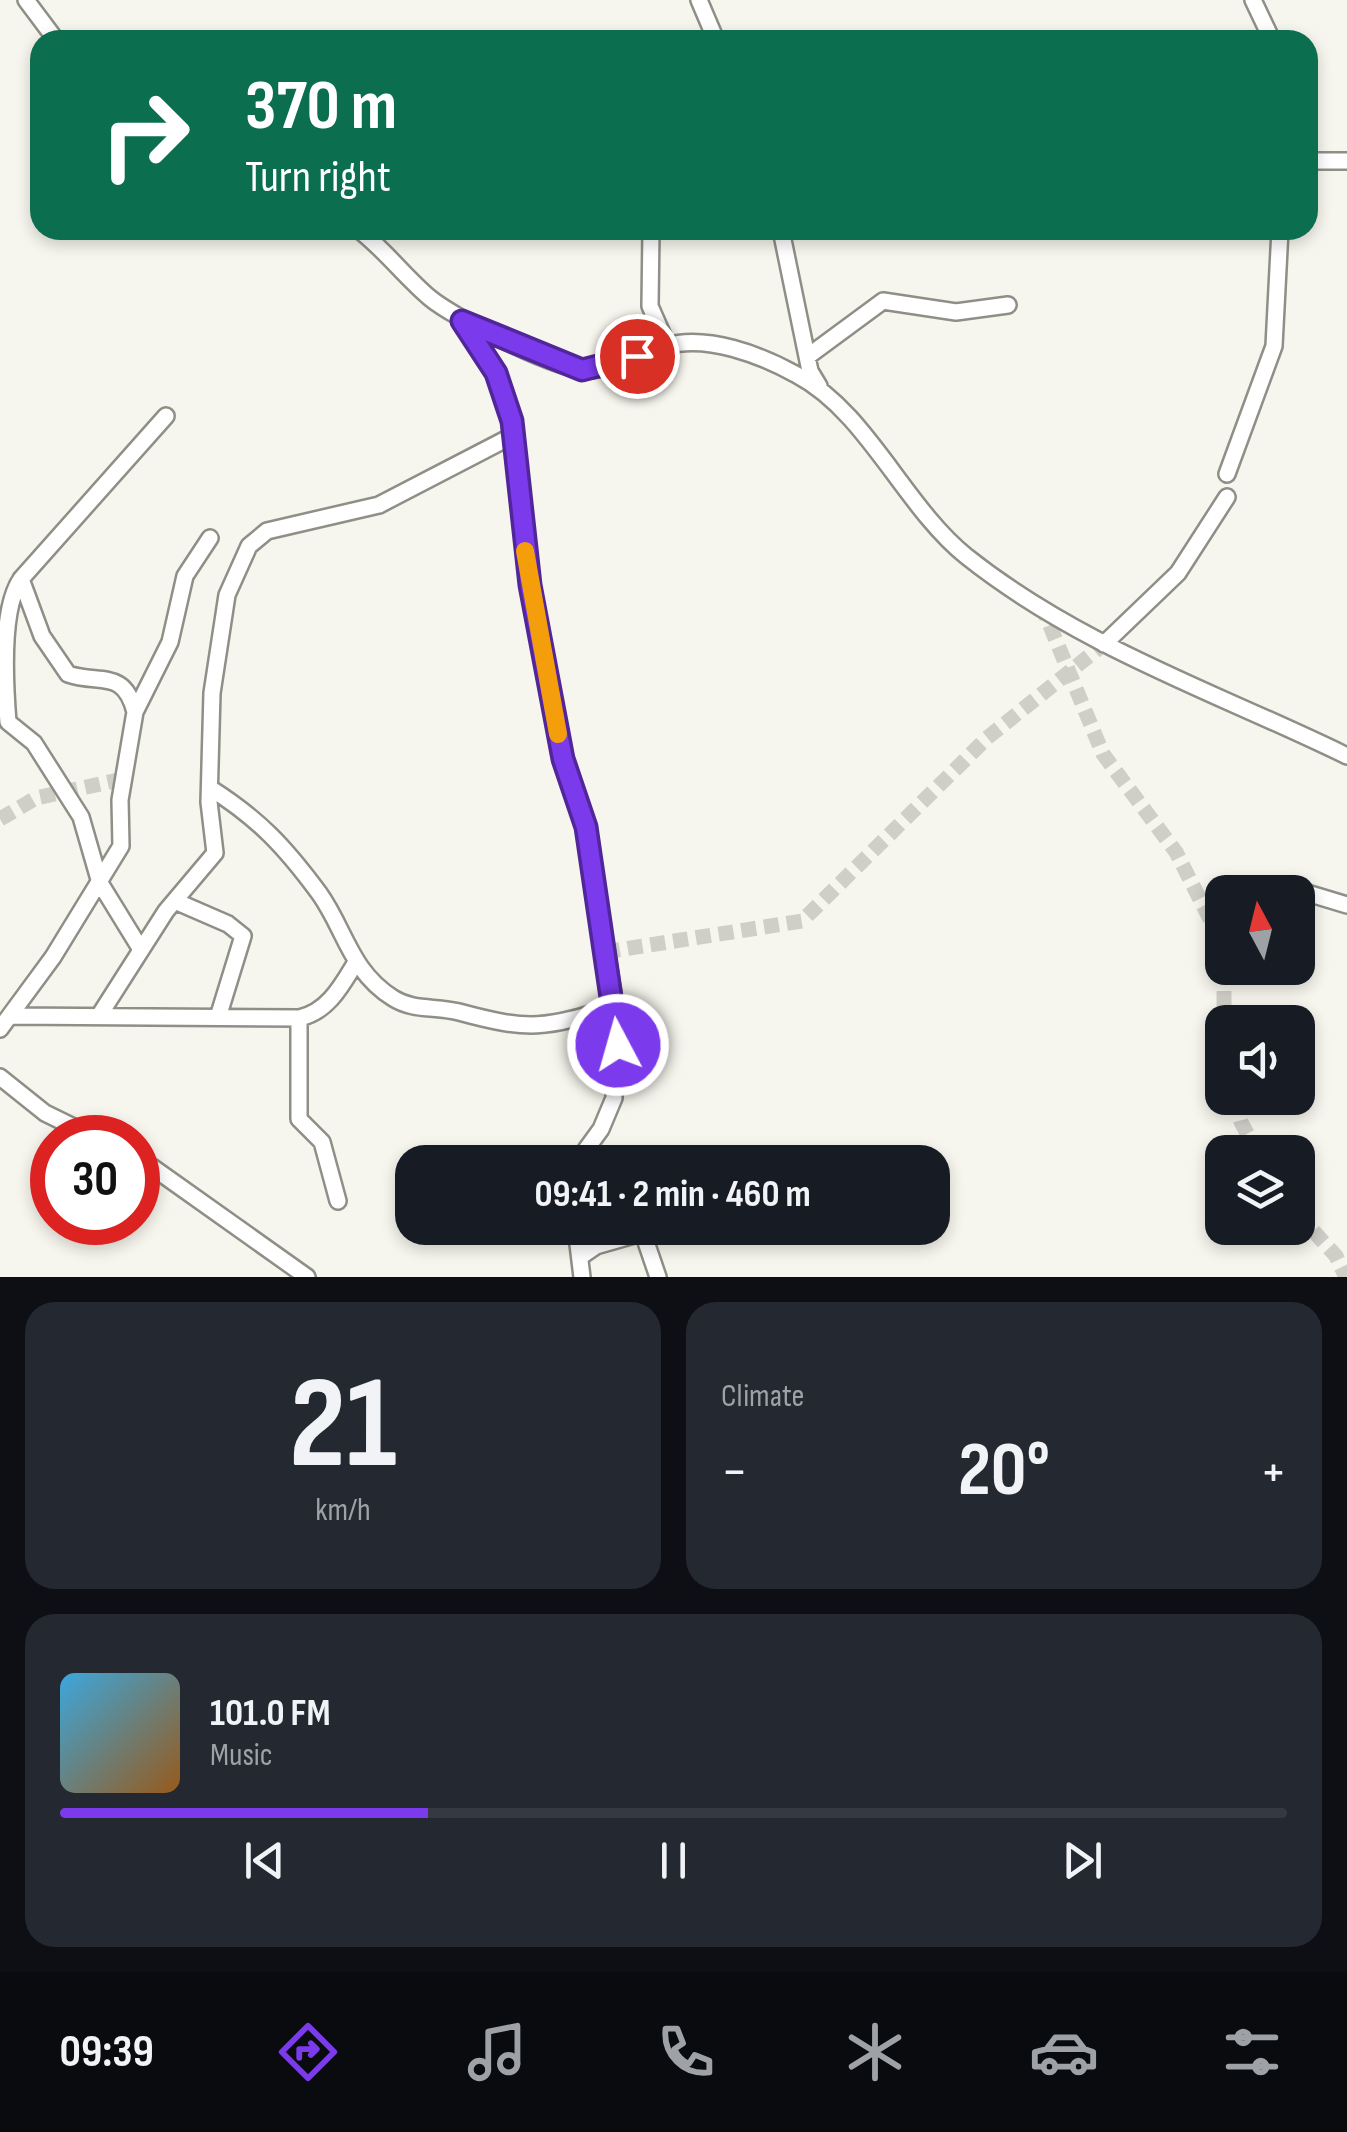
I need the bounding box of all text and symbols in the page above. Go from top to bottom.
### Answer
text: 370 m [245,65,397,149]
icon: right [80,70,210,200]
text: Turn right [245,150,391,205]
pin [595,314,680,399]
icon: arrive [610,329,665,384]
north arrow [1205,875,1315,985]
map controls [1205,875,1315,1245]
position arrow [566,993,670,1097]
button: sound [1205,1005,1315,1115]
speed limit sign: 30 [30,1115,160,1245]
button: layers [1205,1135,1315,1245]
text: 09:41 · 2 min · 460 m [534,1172,811,1217]
text: 21 [289,1348,397,1504]
text: Climate [721,1377,804,1416]
text: 20° [958,1426,1050,1517]
text: − [721,1439,748,1506]
text: + [1260,1439,1287,1506]
text: km/h [315,1491,371,1530]
text: 101.0 FM [210,1691,331,1736]
text: Music [210,1736,273,1775]
icon: previous [237,1833,292,1888]
icon: pause [646,1833,701,1888]
icon: next [1055,1833,1110,1888]
icon: directions [273,2017,343,2087]
icon: music [462,2017,532,2087]
icon: phone [651,2017,721,2087]
icon: climate [840,2017,910,2087]
icon: car [1029,2017,1099,2087]
icon: filters [1217,2017,1287,2087]
text: 09:39 [59,2025,154,2080]

